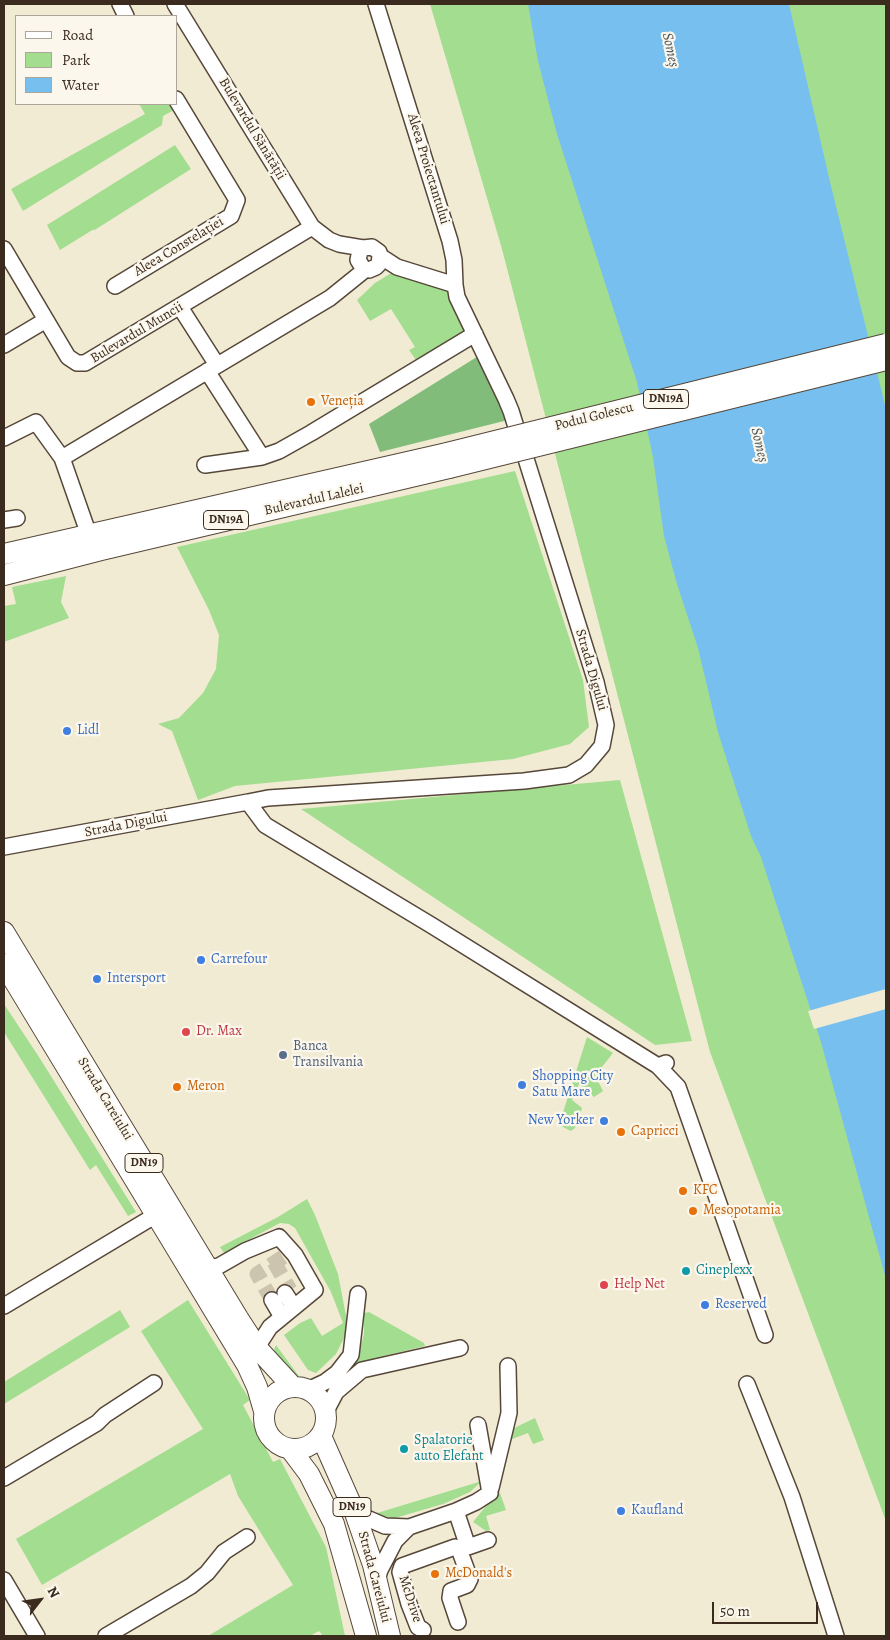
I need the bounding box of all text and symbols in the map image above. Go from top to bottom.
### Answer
legend [15,15,178,105]
text: Road [62,25,93,45]
water label: Someș [658,31,682,69]
text: Park [62,50,90,70]
text: Water [62,75,99,95]
street label: Bulevardul Sănătății [215,75,289,183]
street label: Aleea Proiectantului [403,112,453,226]
street label: Aleea Constelației [131,214,227,280]
street label: Bulevardul Muncii [88,299,186,367]
road number: DN19A [644,389,688,408]
place label: Veneția [321,394,364,410]
marker: Veneția [305,396,317,408]
street label: Podul Golescu [553,399,635,435]
water label: Someș [746,426,772,464]
street label: Bulevardul Lalelei [263,480,365,520]
road number: DN19A [204,510,248,530]
street label: Strada Digului [571,627,611,713]
place label: Lidl [77,723,99,739]
marker: Lidl [61,725,73,737]
street label: Strada Digului [83,809,169,841]
place label: Carrefour [211,952,267,968]
marker: Carrefour [195,954,207,966]
place label: Intersport [107,971,166,987]
marker: Intersport [91,973,103,985]
place label: Dr. Max [196,1024,242,1040]
marker: Dr. Max [180,1026,192,1038]
place label: Banca Transilvania [293,1039,363,1072]
marker: Banca Transilvania [277,1049,289,1061]
street label: Strada Careiului [74,1054,136,1144]
place label: Shopping City Satu Mare [532,1069,613,1102]
place label: Meron [187,1079,225,1095]
marker: Shopping City Satu Mare [516,1079,528,1091]
marker: Meron [171,1081,183,1093]
place label: New Yorker [528,1113,594,1129]
marker: New Yorker [598,1115,610,1127]
place label: Capricci [631,1124,679,1140]
marker: Capricci [615,1126,627,1138]
road number: DN19 [125,1154,163,1172]
place label: KFC [693,1183,718,1199]
marker: KFC [677,1185,689,1197]
place label: Mesopotamia [703,1203,781,1219]
marker: Mesopotamia [687,1205,699,1217]
place label: Cineplexx [696,1263,752,1279]
marker: Cineplexx [680,1265,692,1277]
place label: Help Net [614,1277,665,1293]
marker: Help Net [598,1279,610,1291]
place label: Reserved [715,1297,767,1313]
marker: Reserved [699,1299,711,1311]
place label: Spalatorie auto Elefant [414,1433,484,1465]
marker: Spalatorie auto Elefant [398,1443,410,1455]
road number: DN19 [333,1498,371,1516]
place label: Kaufland [631,1503,683,1519]
marker: Kaufland [615,1505,627,1517]
street label: Strada Careiului [354,1530,394,1624]
place label: McDonald's [445,1566,512,1582]
marker: McDonald's [429,1568,441,1580]
street label: McDrive [395,1573,425,1625]
north arrow [15,1575,65,1625]
text: N [43,1583,64,1601]
scale bar [715,1592,821,1624]
text: 50 m [720,1601,750,1621]

